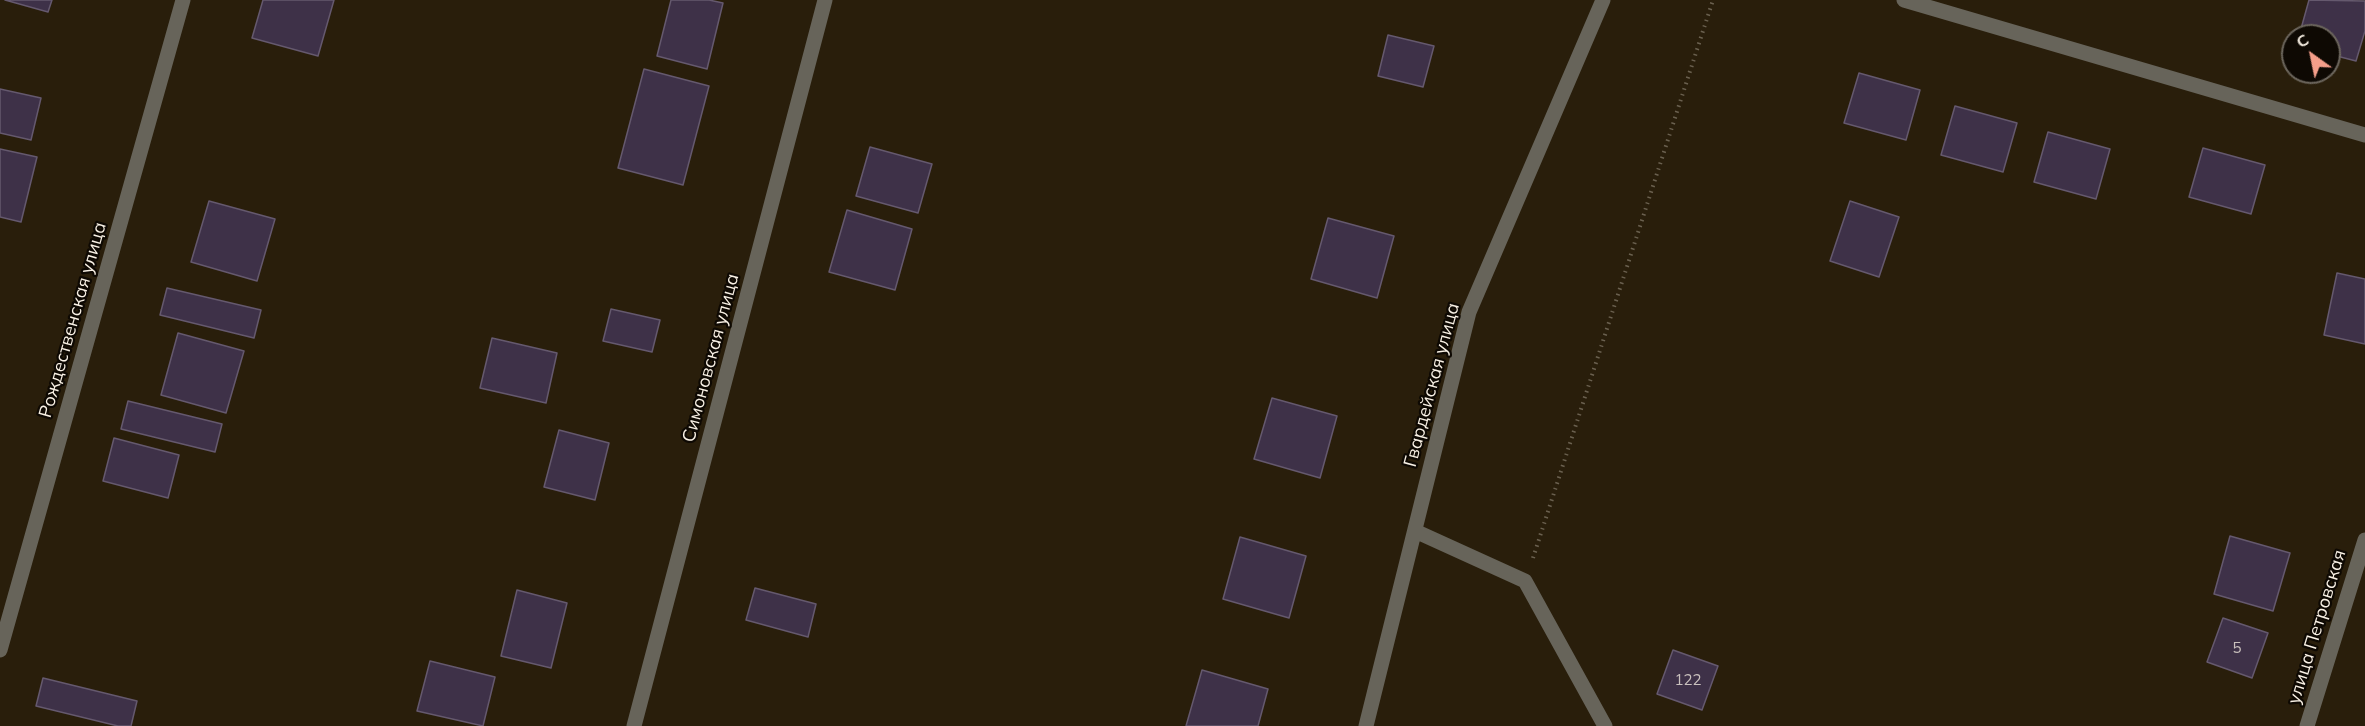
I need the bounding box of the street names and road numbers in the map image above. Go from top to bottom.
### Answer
street label: Рождественская улица [35,220,111,420]
street label: Симоновская улица [678,271,744,445]
street label: Гвардейская улица [1400,301,1464,469]
street label: улица Петровская [2283,547,2351,707]

